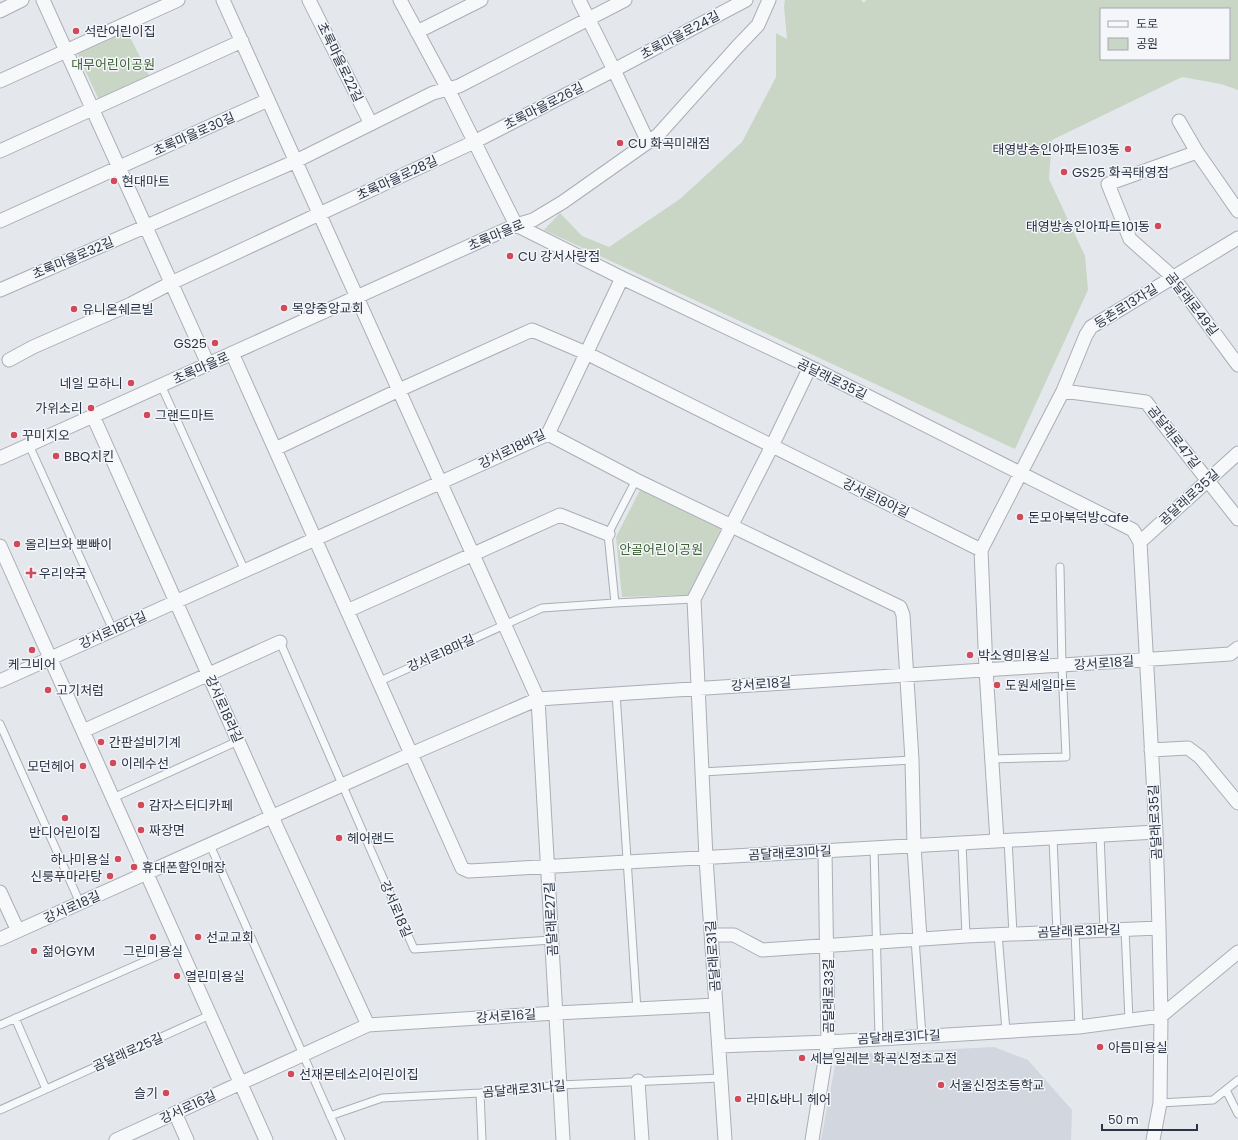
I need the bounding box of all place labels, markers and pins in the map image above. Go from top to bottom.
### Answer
place label: 석란어린이집 [84,22,156,41]
marker: 석란어린이집 [71,26,81,36]
place label: CU 화곡미래점 [628,134,710,153]
marker: CU 화곡미래점 [615,138,625,148]
place label: 태영방송인아파트103동 [992,140,1120,159]
marker: 태영방송인아파트103동 [1123,144,1133,154]
place label: GS25 화곡태영점 [1072,163,1169,182]
marker: GS25 화곡태영점 [1059,167,1069,177]
place label: 현대마트 [122,172,170,191]
marker: 현대마트 [109,176,119,186]
place label: 태영방송인아파트101동 [1026,217,1150,236]
marker: 태영방송인아파트101동 [1153,221,1163,231]
place label: CU 강서사랑점 [518,247,600,266]
marker: CU 강서사랑점 [505,251,515,261]
place label: 목양중앙교회 [292,299,364,318]
place label: 유니온쉐르빌 [82,300,154,319]
marker: 목양중앙교회 [279,303,289,313]
marker: 유니온쉐르빌 [69,304,79,314]
place label: GS25 [174,334,207,353]
marker: GS25 [210,338,220,348]
place label: 네일 모하니 [60,374,123,393]
marker: 네일 모하니 [126,378,136,388]
place label: 가위소리 [35,399,83,418]
marker: 가위소리 [86,403,96,413]
place label: 그랜드마트 [155,406,215,425]
marker: 그랜드마트 [142,410,152,420]
place label: 꾸미지오 [22,426,70,445]
marker: 꾸미지오 [9,430,19,440]
place label: BBQ치킨 [64,447,114,466]
marker: BBQ치킨 [51,451,61,461]
place label: 돈모아북덕방cafe [1028,508,1129,527]
marker: 돈모아북덕방cafe [1015,512,1025,522]
place label: 올리브와 뽀빠이 [25,535,112,554]
marker: 올리브와 뽀빠이 [12,539,22,549]
place label: 우리약국 [39,564,87,583]
marker: 우리약국 [26,568,36,578]
marker: 케그비어 [27,645,37,655]
place label: 박소영미용실 [978,646,1050,665]
marker: 박소영미용실 [965,650,975,660]
place label: 케그비어 [8,655,56,674]
place label: 도원세일마트 [1005,676,1077,695]
marker: 도원세일마트 [992,680,1002,690]
place label: 고기처럼 [56,681,104,700]
marker: 고기처럼 [43,685,53,695]
place label: 간판설비기계 [109,733,181,752]
marker: 간판설비기계 [96,737,106,747]
place label: 이레수선 [121,754,169,773]
place label: 모던헤어 [27,757,75,776]
marker: 이레수선 [108,758,118,768]
marker: 모던헤어 [78,761,88,771]
place label: 감자스터디카페 [149,796,233,815]
marker: 감자스터디카페 [136,800,146,810]
marker: 반디어린이집 [60,813,70,823]
place label: 짜장면 [149,821,185,840]
place label: 반디어린이집 [29,823,101,842]
marker: 짜장면 [136,825,146,835]
place label: 헤어랜드 [347,829,395,848]
marker: 헤어랜드 [334,833,344,843]
place label: 하나미용실 [50,850,110,869]
marker: 하나미용실 [113,854,123,864]
place label: 휴대폰할인매장 [142,858,226,877]
marker: 휴대폰할인매장 [129,862,139,872]
place label: 신룽푸마라탕 [30,867,102,886]
marker: 신룽푸마라탕 [105,871,115,881]
place label: 선교교회 [206,928,254,947]
marker: 그린미용실 [148,932,158,942]
marker: 선교교회 [193,932,203,942]
place label: 젊어GYM [42,942,95,961]
place label: 그린미용실 [123,942,183,961]
marker: 젊어GYM [29,946,39,956]
place label: 열린미용실 [185,967,245,986]
marker: 열린미용실 [172,971,182,981]
place label: 아름미용실 [1108,1038,1168,1057]
marker: 아름미용실 [1095,1042,1105,1052]
place label: 세븐일레븐 화곡신정초교점 [810,1049,957,1068]
marker: 세븐일레븐 화곡신정초교점 [797,1053,807,1063]
place label: 선재몬테소리어린이집 [299,1065,419,1084]
marker: 선재몬테소리어린이집 [286,1069,296,1079]
place label: 서울신정초등학교 [949,1076,1045,1095]
marker: 서울신정초등학교 [936,1080,946,1090]
place label: 슬기 [134,1084,158,1103]
marker: 슬기 [161,1088,171,1098]
place label: 라미&바니 헤어 [746,1090,831,1109]
marker: 라미&바니 헤어 [733,1094,743,1104]

